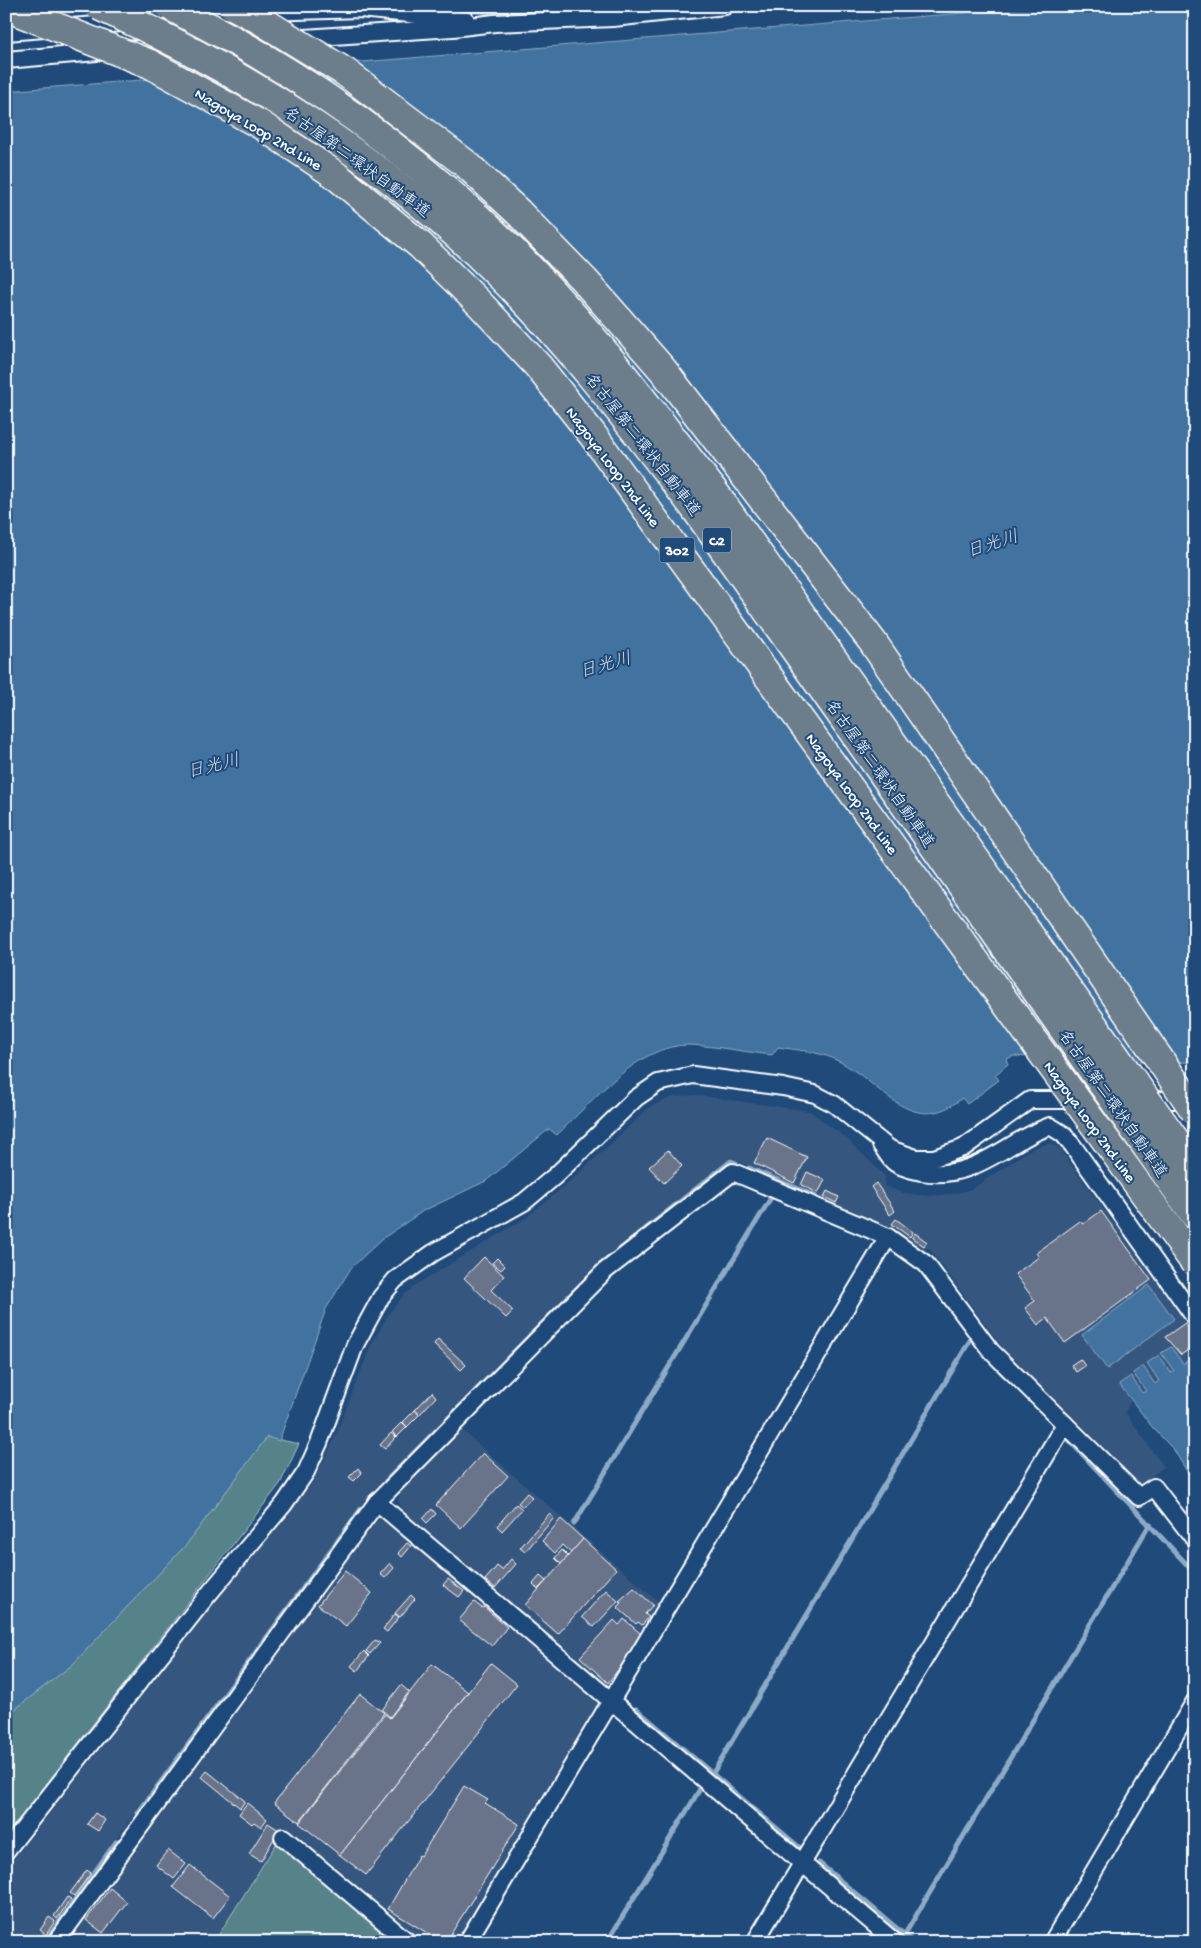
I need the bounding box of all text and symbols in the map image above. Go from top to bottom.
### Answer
street label: Nagoya Loop 2nd Line [190,85,325,177]
street label: 名古屋第二環状自動車道 [279,103,434,223]
street label: 名古屋第二環状自動車道 [580,370,704,521]
street label: Nagoya Loop 2nd Line [560,404,663,532]
water label: 日光川 [964,527,1022,564]
road number: C2 [703,528,731,552]
road number: 302 [660,538,694,562]
water label: 日光川 [577,649,635,684]
street label: 名古屋第二環状自動車道 [820,696,938,853]
street label: Nagoya Loop 2nd Line [800,731,901,860]
water label: 日光川 [185,751,242,784]
street label: 名古屋第二環状自動車道 [1053,1026,1171,1183]
street label: Nagoya Loop 2nd Line [1038,1059,1139,1188]

